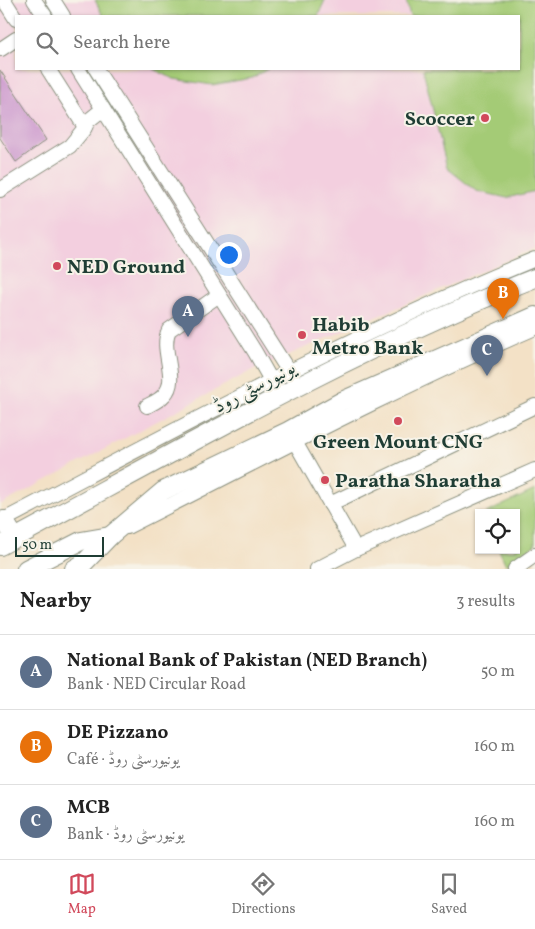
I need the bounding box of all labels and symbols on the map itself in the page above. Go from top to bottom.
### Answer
place label: Scoccer [405,106,475,134]
marker: Scoccer [479,112,491,124]
your location [216,242,242,268]
place label: NED Ground [67,254,185,282]
marker: NED Ground [51,260,63,272]
pin: B [487,278,519,319]
pin: A [172,296,204,337]
place label: Habib Metro Bank [312,312,423,363]
marker: Habib Metro Bank [296,329,308,341]
pin: C [471,335,503,376]
street label: یونیورسٹی روڈ [209,354,302,421]
marker: Green Mount CNG [392,415,404,427]
place label: Green Mount CNG [313,429,483,457]
place label: Paratha Sharatha [335,468,501,496]
marker: Paratha Sharatha [319,474,331,486]
scale bar [15,534,104,557]

